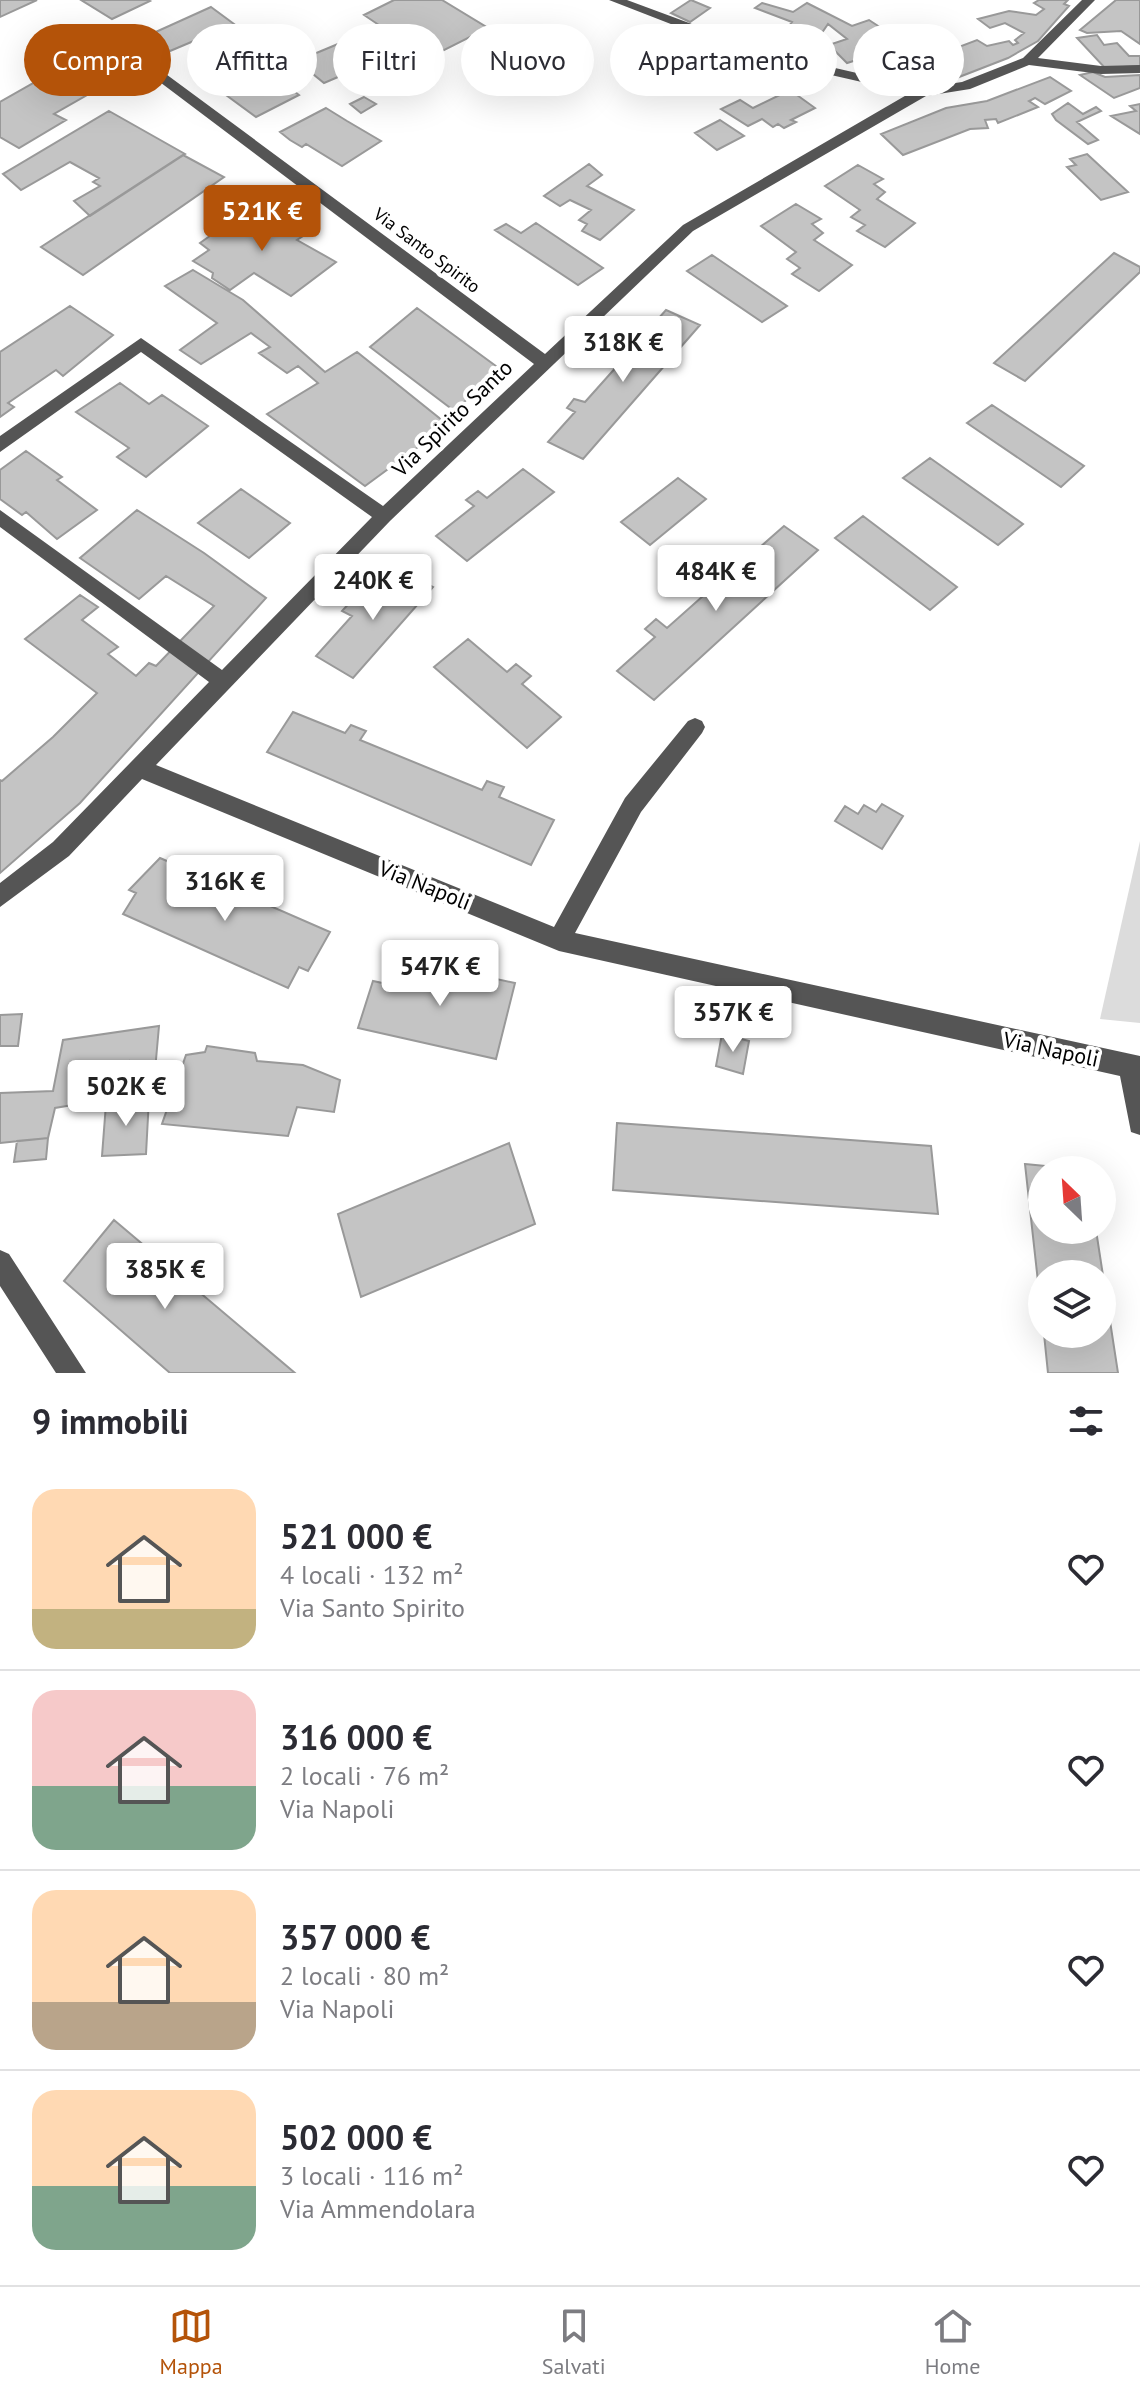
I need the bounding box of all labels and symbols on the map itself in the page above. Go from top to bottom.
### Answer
pin: 521K € [197,185,327,253]
street label: Via Santo Spirito [368,202,485,298]
pin: 318K € [558,316,688,384]
street label: Via Spirito Santo [385,354,518,483]
pin: 484K € [651,545,781,613]
pin: 240K € [308,554,438,622]
street label: Via Napoli [374,853,475,916]
pin: 316K € [160,855,290,923]
pin: 547K € [375,940,505,1008]
pin: 357K € [668,986,798,1054]
street label: Via Napoli [1000,1025,1101,1073]
pin: 502K € [61,1060,191,1128]
north arrow [1028,1156,1116,1244]
pin: 385K € [100,1243,230,1311]

